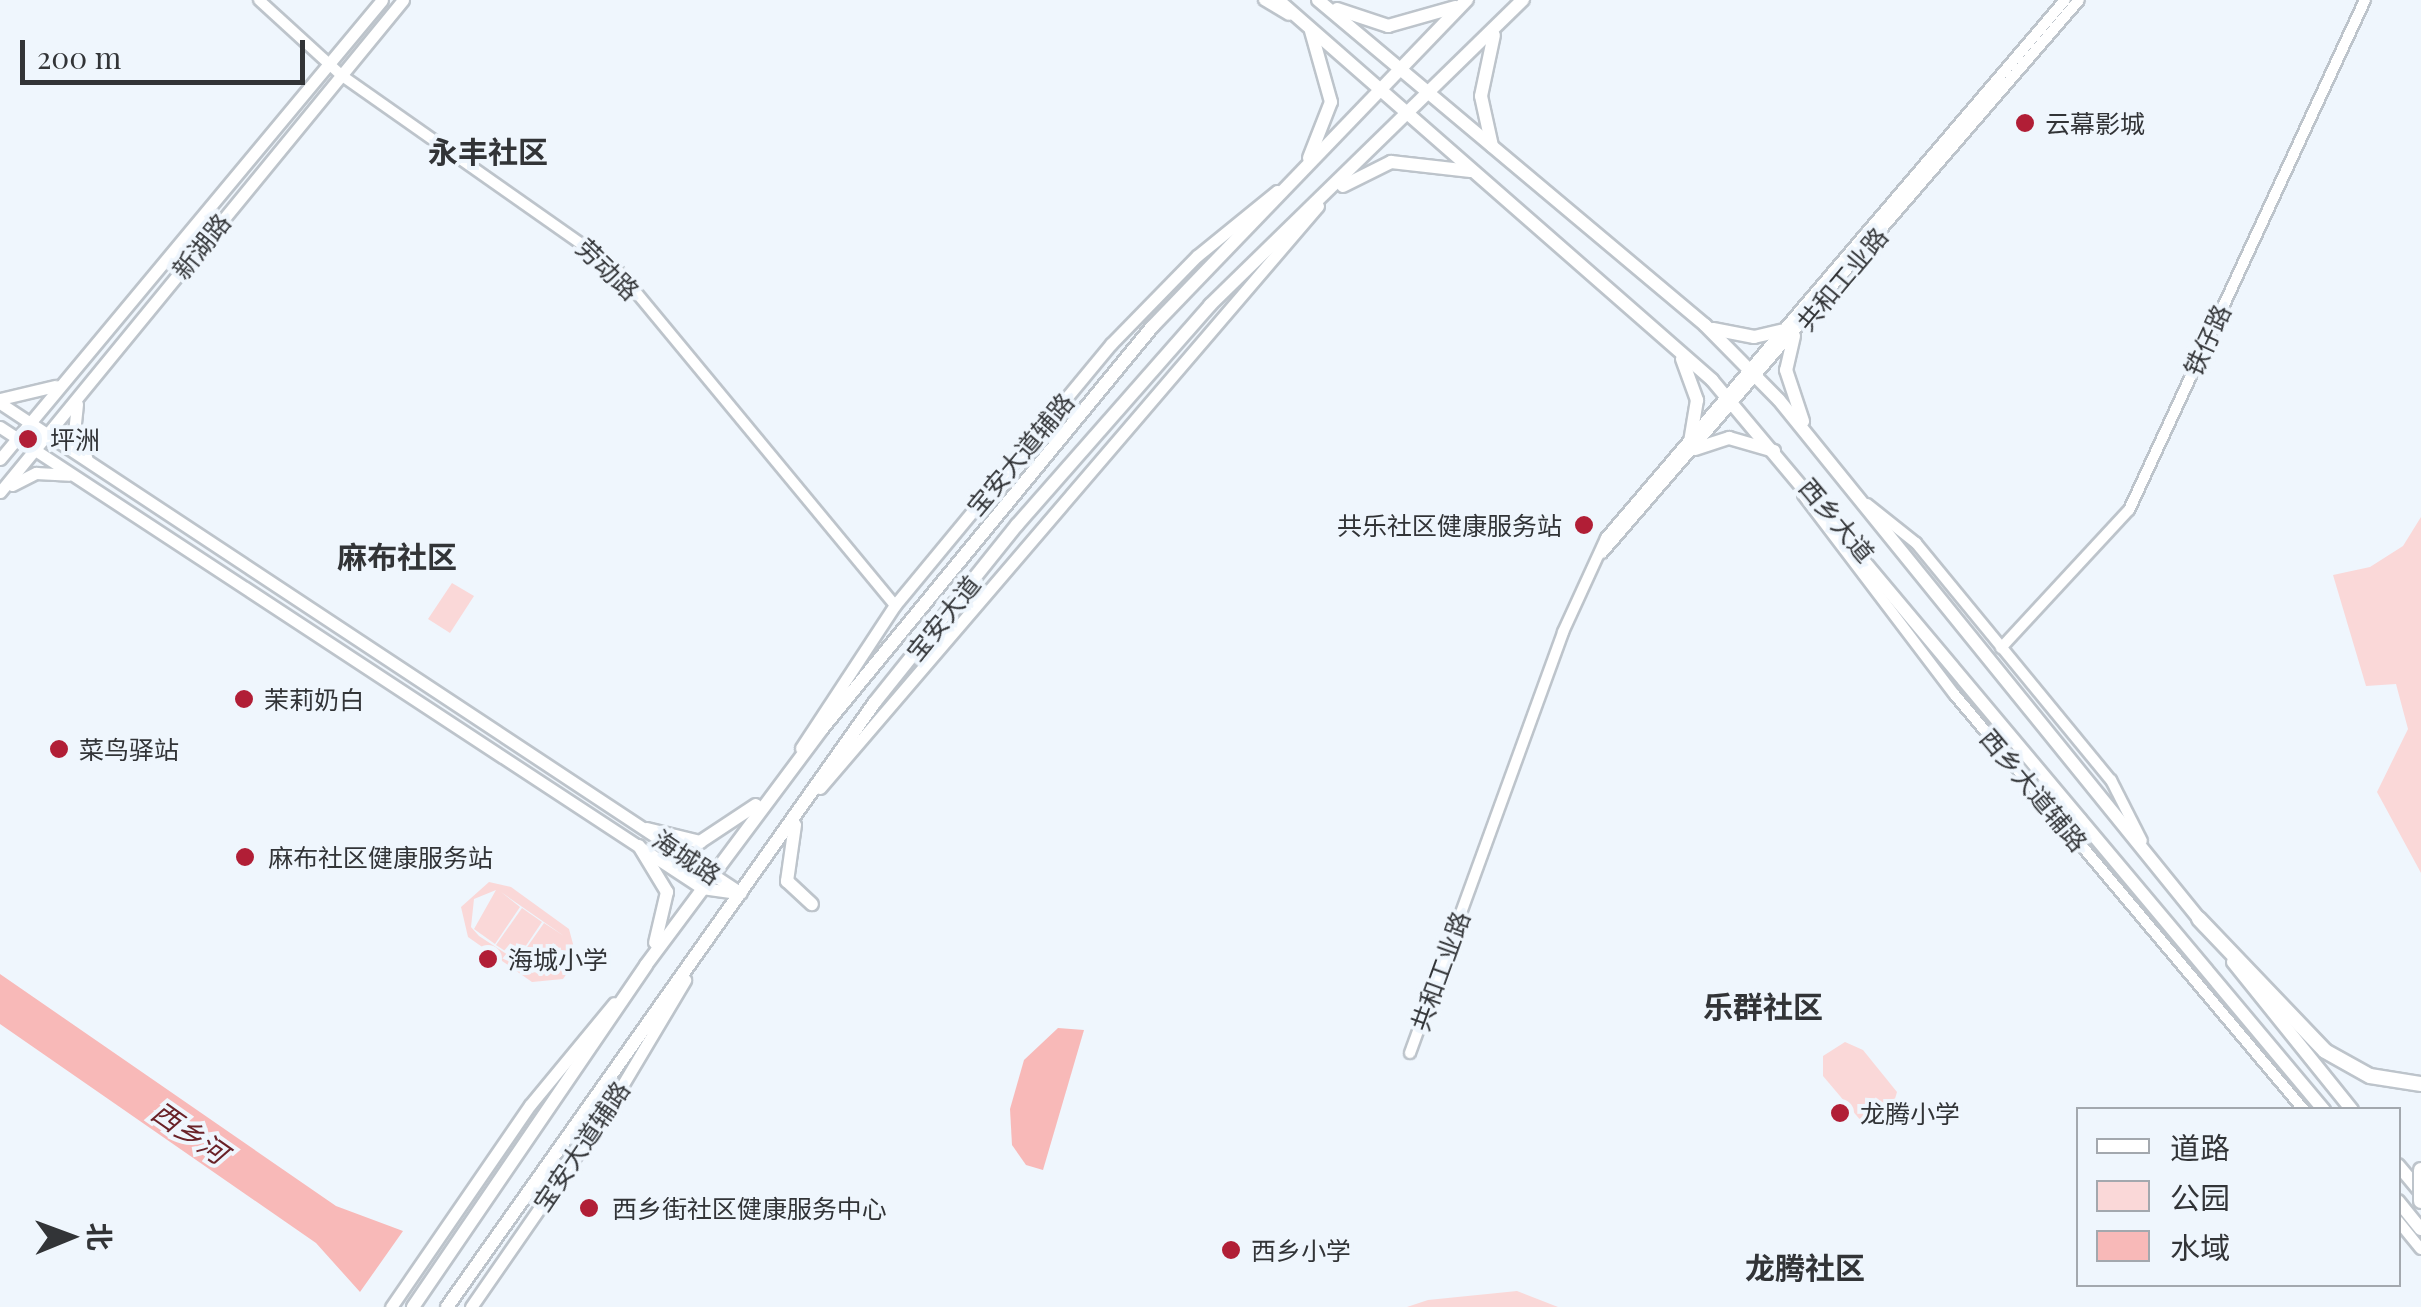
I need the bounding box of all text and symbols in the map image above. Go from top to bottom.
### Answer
scale bar [25,20,310,82]
text: 200 m [37,37,121,77]
place label: 云幕影城 [2045,108,2145,138]
marker: 云幕影城 [2014,112,2036,134]
district label: 永丰社区 [428,133,548,169]
street label: 新湖路 [166,207,236,285]
street label: 共和工业路 [1790,221,1894,337]
street label: 劳动路 [571,232,645,306]
street label: 铁仔路 [2178,300,2236,380]
street label: 宝安大道辅路 [960,387,1080,521]
place label: 坪洲 [50,424,100,454]
marker: 坪洲 [15,426,41,452]
street label: 西乡大道 [1793,472,1881,568]
place label: 共乐社区健康服务站 [1337,510,1562,540]
marker: 共乐社区健康服务站 [1571,512,1597,538]
district label: 麻布社区 [337,538,457,574]
street label: 宝安大道 [900,570,986,666]
place label: 茉莉奶白 [264,684,364,714]
marker: 茉莉奶白 [233,688,255,710]
street label: 西乡大道辅路 [1974,723,2094,857]
place label: 菜鸟驿站 [79,734,179,764]
marker: 菜鸟驿站 [48,738,70,760]
street label: 海城路 [648,824,726,890]
place label: 麻布社区健康服务站 [268,842,493,872]
marker: 麻布社区健康服务站 [232,844,258,870]
street label: 共和工业路 [1405,907,1475,1035]
place label: 海城小学 [508,944,608,974]
marker: 海城小学 [477,948,499,970]
district label: 乐群社区 [1703,988,1823,1024]
street label: 宝安大道辅路 [527,1075,635,1217]
water label: 西乡河 [146,1094,234,1170]
place label: 龙腾小学 [1860,1098,1960,1128]
marker: 龙腾小学 [1829,1102,1851,1124]
legend [2076,1107,2401,1287]
text: 道路 [2170,1127,2230,1167]
text: 公园 [2170,1177,2230,1217]
north arrow [20,1187,120,1287]
place label: 西乡街社区健康服务中心 [612,1193,887,1223]
marker: 西乡街社区健康服务中心 [576,1195,602,1221]
text: 北 [82,1222,119,1251]
text: 水域 [2170,1227,2230,1267]
place label: 西乡小学 [1251,1235,1351,1265]
marker: 西乡小学 [1220,1239,1242,1261]
district label: 龙腾社区 [1745,1249,1865,1285]

